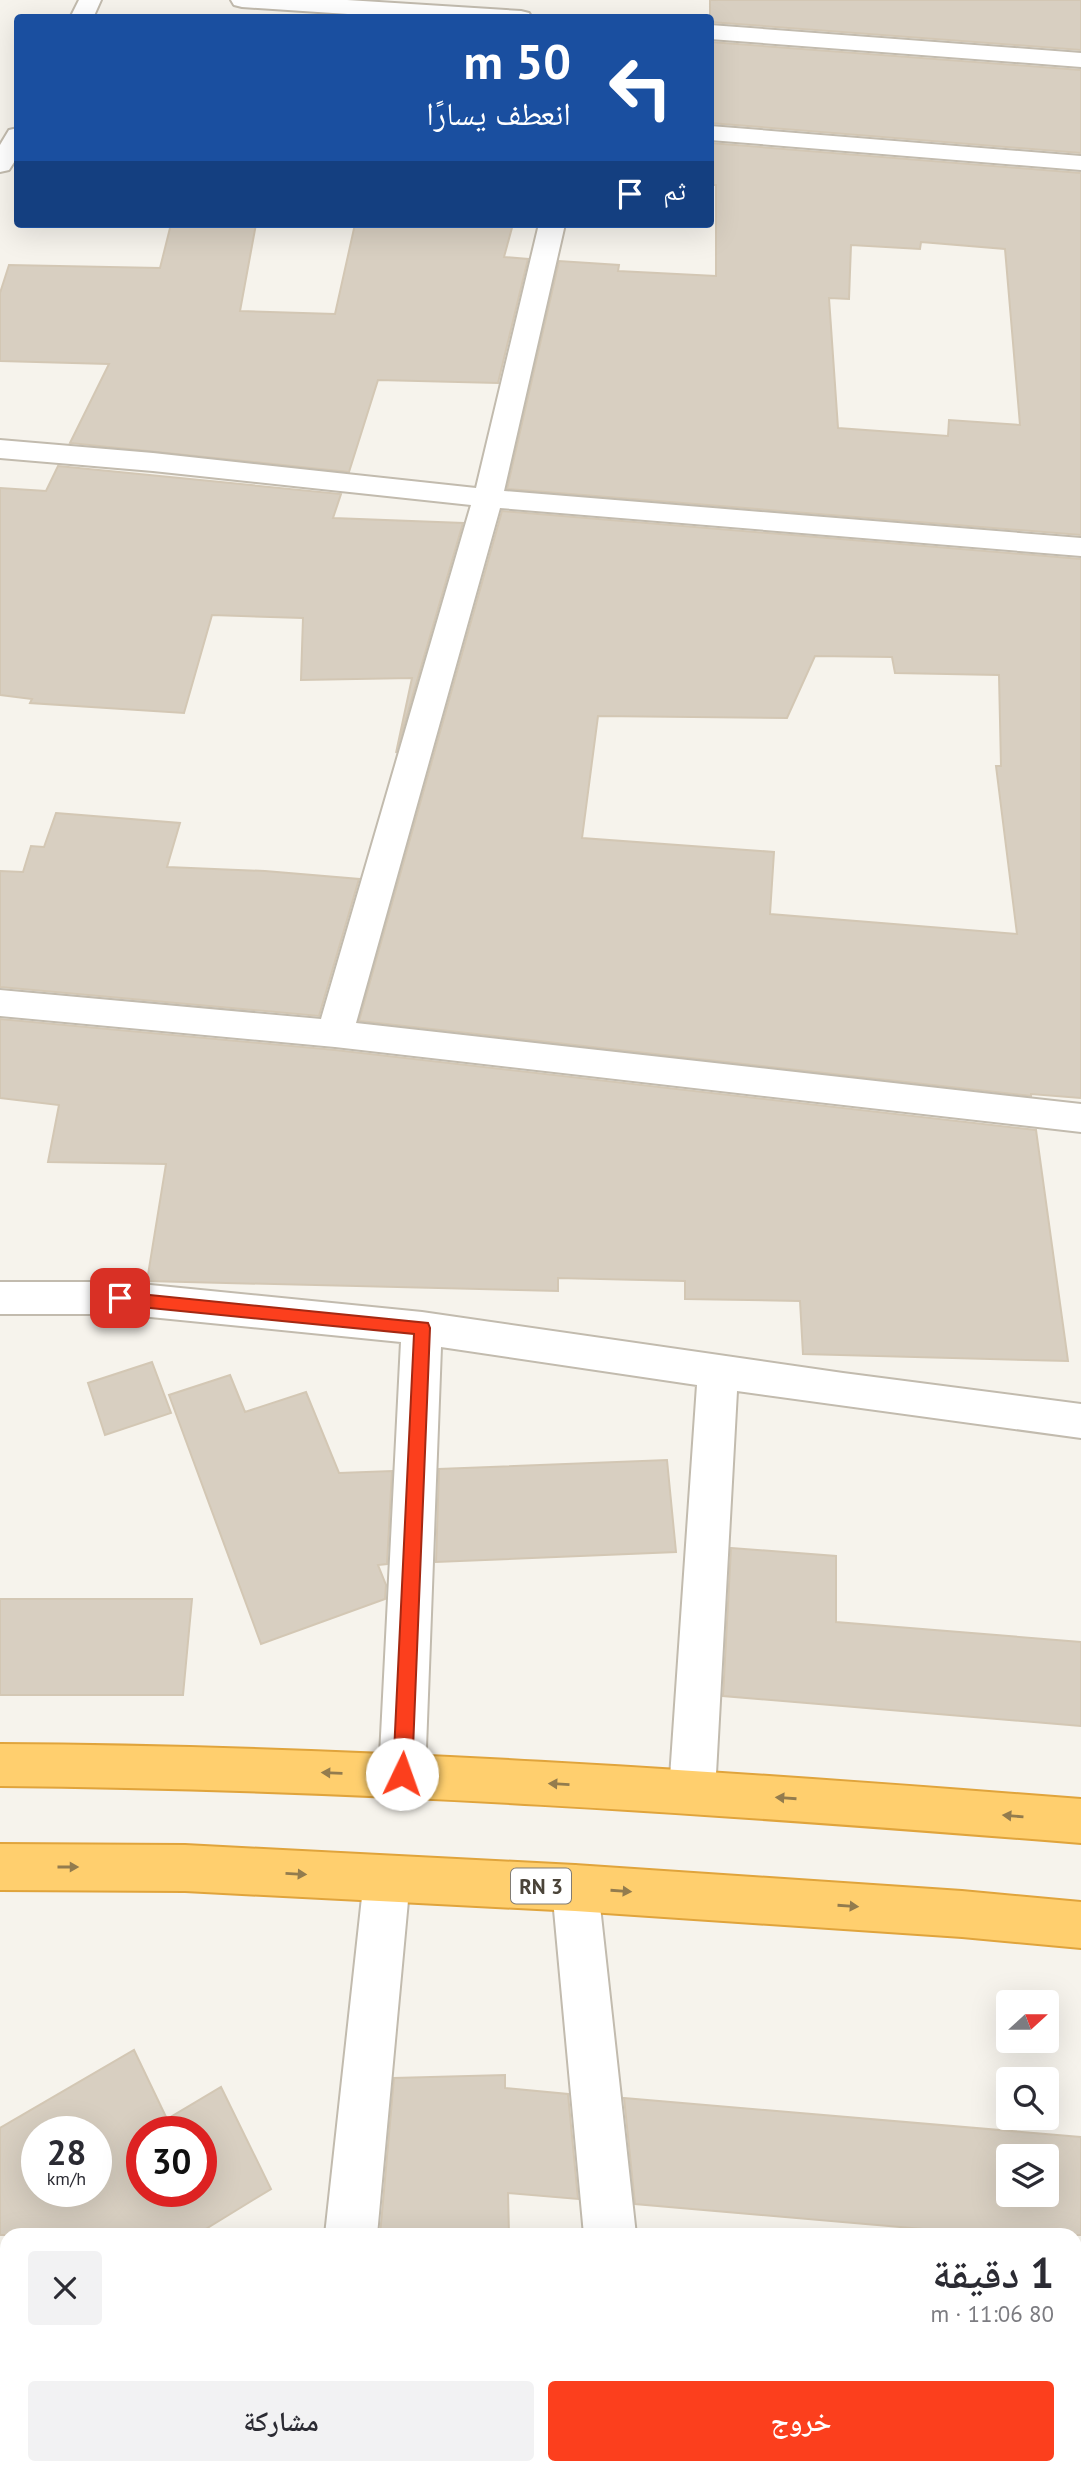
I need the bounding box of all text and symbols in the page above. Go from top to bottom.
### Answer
text: 50 m [464,29,571,93]
icon: left [595,42,686,133]
text: انعطف يسارًا [426,92,571,134]
text: ثم [663,174,686,207]
icon: arrive [611,175,649,213]
pin [90,1268,150,1328]
icon: arrive [101,1279,139,1317]
position arrow [365,1737,439,1811]
one-way arrow [321,1767,343,1778]
one-way arrow [548,1778,570,1789]
one-way arrow [775,1792,797,1803]
one-way arrow [1002,1810,1024,1821]
one-way arrow [57,1861,79,1873]
road number: RN 3 [511,1868,571,1904]
one-way arrow [285,1869,307,1880]
one-way arrow [610,1886,632,1897]
one-way arrow [837,1901,859,1912]
north arrow [996,1990,1059,2053]
map controls [996,1990,1059,2207]
button: search [996,2067,1059,2130]
speed limit sign: 30 [126,2116,217,2207]
text: 28 [47,2129,86,2175]
button: layers [996,2144,1059,2207]
text: km/h [47,2167,86,2190]
text: 1 دقيقة [932,2245,1054,2300]
button: close [28,2251,102,2325]
text: 80 m · 11:06 [930,2299,1054,2328]
button: مشاركة [28,2381,534,2461]
button: خروج [548,2381,1054,2461]

